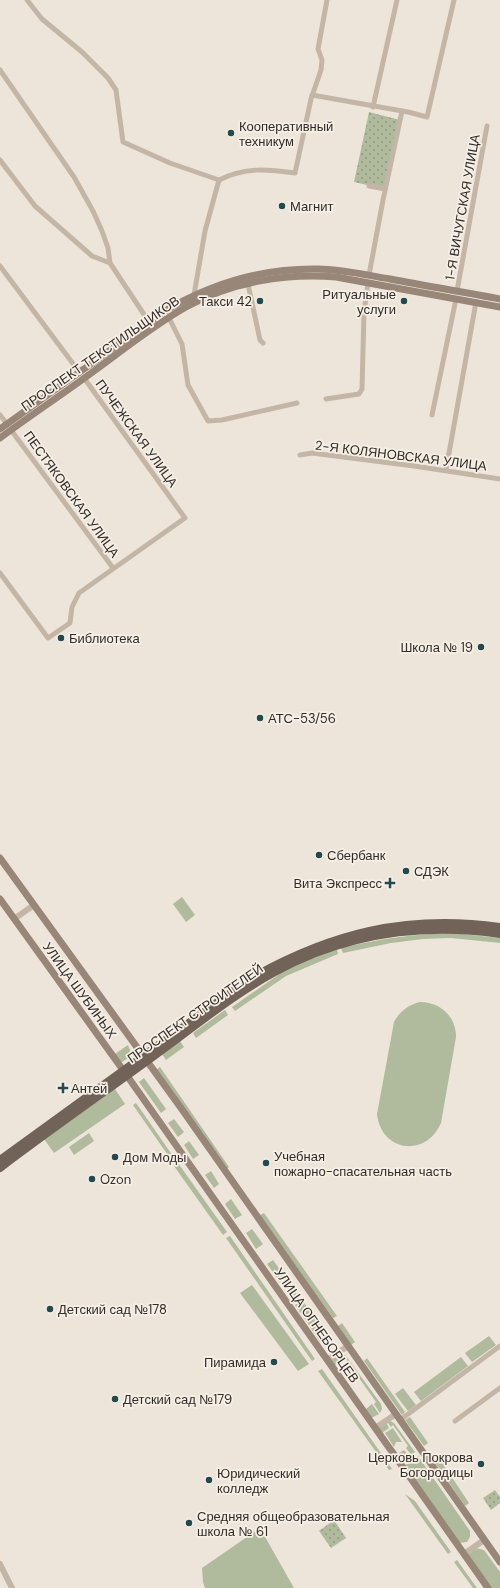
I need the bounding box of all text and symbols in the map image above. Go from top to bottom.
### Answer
place label: Кооперативный техникум [239,118,333,150]
marker: Кооперативный техникум [226,128,236,138]
street label: 1-Я ВИЧУГСКАЯ УЛИЦА [441,133,484,281]
place label: Магнит [290,198,333,215]
marker: Магнит [277,201,287,211]
place label: Ритуальные услуги [322,286,396,318]
street label: ПРОСПЕКТ ТЕКСТИЛЬЩИКОВ [18,292,183,415]
place label: Такси 42 [199,293,252,310]
marker: Такси 42 [255,296,265,306]
marker: Ритуальные услуги [399,296,409,306]
street label: ПУЧЕЖСКАЯ УЛИЦА [92,376,182,491]
street label: ПЕСТЯКОВСКАЯ УЛИЦА [20,428,123,561]
street label: 2-Я КОЛЯНОВСКАЯ УЛИЦА [314,437,488,475]
place label: Библиотека [69,630,140,647]
marker: Библиотека [56,633,66,643]
place label: Школа № 19 [400,639,473,656]
marker: Школа № 19 [476,642,486,652]
place label: АТС-53/56 [268,710,336,727]
marker: АТС-53/56 [255,713,265,723]
place label: Сбербанк [327,847,386,864]
marker: Сбербанк [314,850,324,860]
place label: СДЭК [414,863,449,880]
marker: СДЭК [401,866,411,876]
place label: Вита Экспресс [293,875,382,892]
marker: Вита Экспресс [385,878,395,888]
street label: УЛИЦА ШУБИНЫХ [39,939,120,1042]
street label: ПРОСПЕКТ СТРОИТЕЛЕЙ [124,960,267,1067]
place label: Антей [71,1080,107,1097]
marker: Антей [58,1083,68,1093]
place label: Учебная пожарно-спасательная часть [274,1148,452,1180]
place label: Дом Моды [123,1149,186,1166]
marker: Дом Моды [110,1152,120,1162]
marker: Учебная пожарно-спасательная часть [261,1158,271,1168]
place label: Ozon [100,1171,131,1188]
marker: Ozon [87,1174,97,1184]
street label: УЛИЦА ОГНЕБОРЦЕВ [270,1264,363,1386]
place label: Детский сад №178 [58,1301,167,1318]
marker: Детский сад №178 [45,1304,55,1314]
place label: Пирамида [204,1354,267,1371]
marker: Пирамида [269,1357,279,1367]
place label: Детский сад №179 [123,1391,232,1408]
marker: Детский сад №179 [110,1394,120,1404]
place label: Церковь Покрова Богородицы [368,1449,474,1481]
marker: Церковь Покрова Богородицы [476,1459,486,1469]
place label: Юридический колледж [217,1465,300,1497]
marker: Юридический колледж [204,1475,214,1485]
place label: Средняя общеобразовательная школа № 61 [197,1508,389,1540]
marker: Средняя общеобразовательная школа № 61 [184,1518,194,1528]

